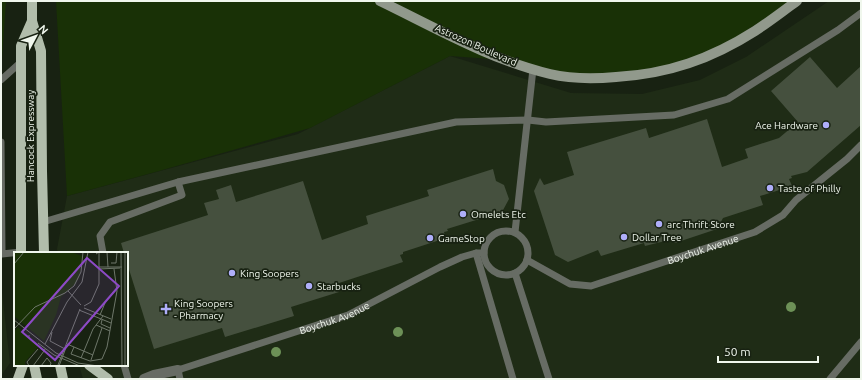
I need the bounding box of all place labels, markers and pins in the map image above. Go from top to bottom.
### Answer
place label: Ace Hardware [755,120,818,131]
marker: Ace Hardware [821,120,831,130]
marker: Taste of Philly [765,183,775,193]
place label: Taste of Philly [778,183,841,194]
marker: Omelets Etc [458,209,468,219]
place label: Omelets Etc [471,209,526,220]
marker: arc Thrift Store [654,219,664,229]
place label: arc Thrift Store [667,219,735,230]
marker: Dollar Tree [619,232,629,242]
place label: Dollar Tree [632,232,681,243]
marker: GameStop [425,233,435,243]
place label: GameStop [438,233,485,244]
marker: King Soopers [227,268,237,278]
place label: King Soopers [240,268,299,279]
marker: Starbucks [304,281,314,291]
place label: Starbucks [317,281,361,292]
place label: King Soopers - Pharmacy [174,298,233,321]
marker: King Soopers - Pharmacy [161,304,171,314]

